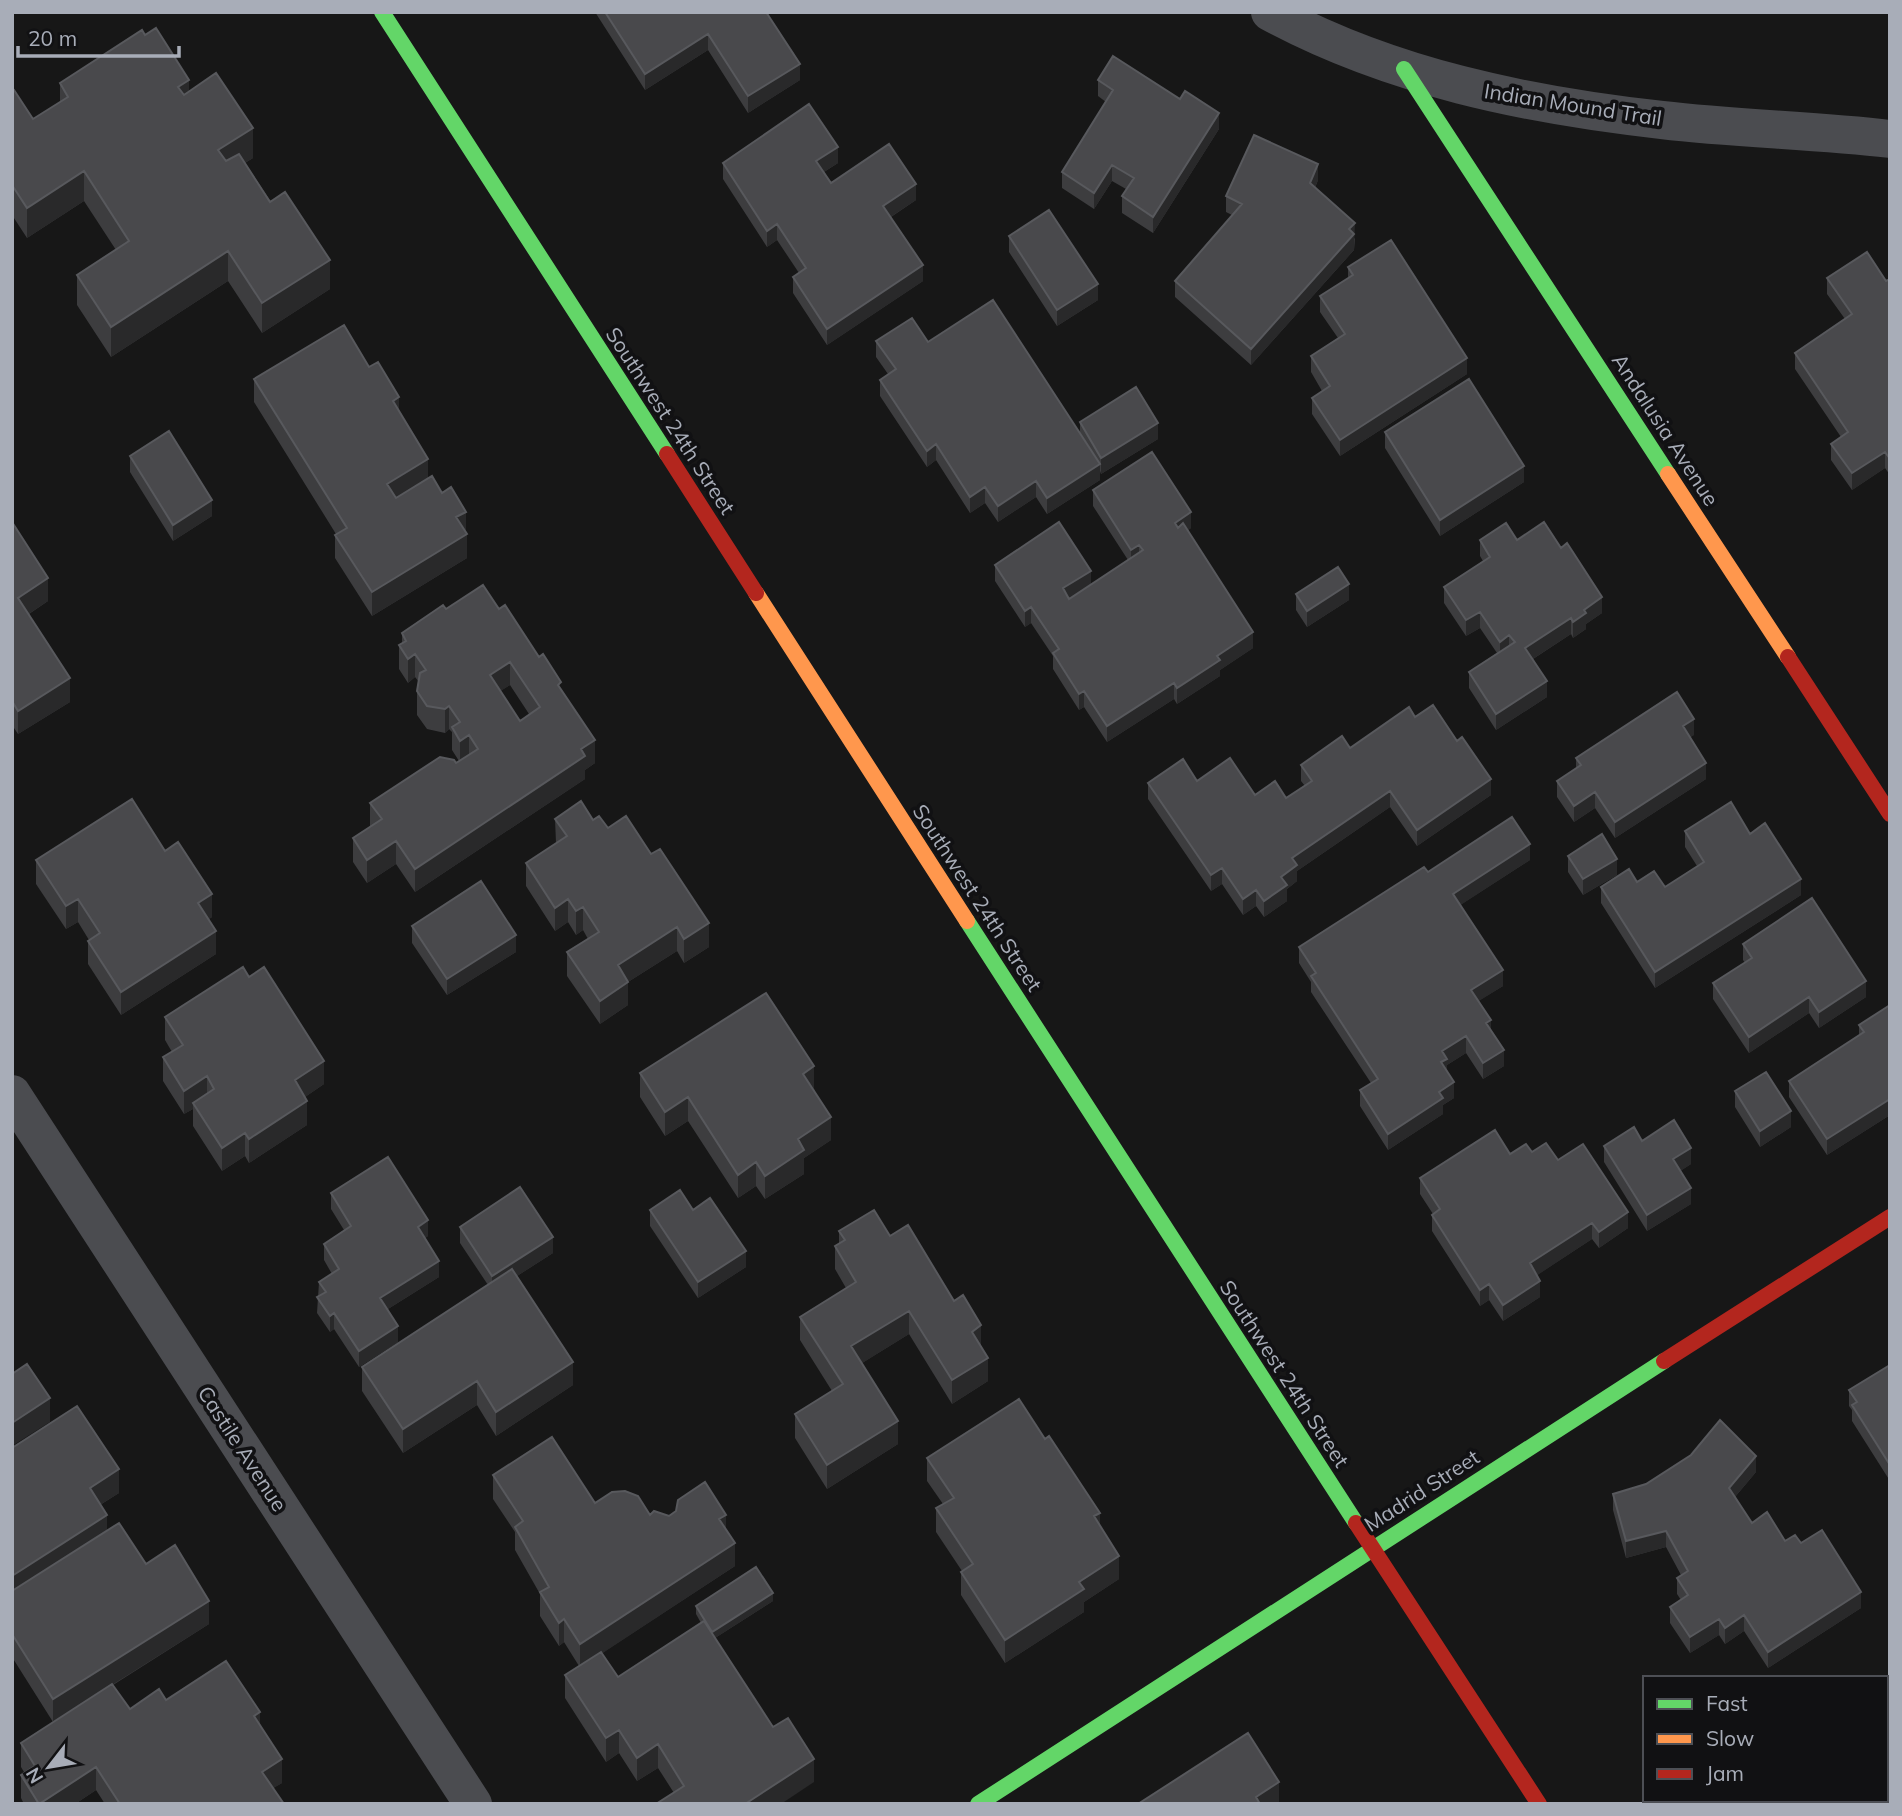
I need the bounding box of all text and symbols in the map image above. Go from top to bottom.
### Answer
scale bar [18,14,178,58]
text: 20 m [28,25,77,51]
street label: Indian Mound Trail [1483,77,1664,131]
street label: Southwest 24th Street [601,322,741,519]
street label: Andalusia Avenue [1607,348,1725,511]
street label: Southwest 24th Street [908,799,1048,996]
street label: Southwest 24th Street [1215,1275,1355,1472]
street label: Castile Avenue [193,1381,293,1516]
street label: Madrid Street [1359,1443,1484,1537]
legend [1643,1676,1888,1802]
text: Fast [1706,1690,1748,1716]
text: Slow [1706,1725,1754,1751]
north arrow [14,1732,84,1802]
text: Jam [1706,1760,1744,1786]
text: N [20,1763,48,1788]

